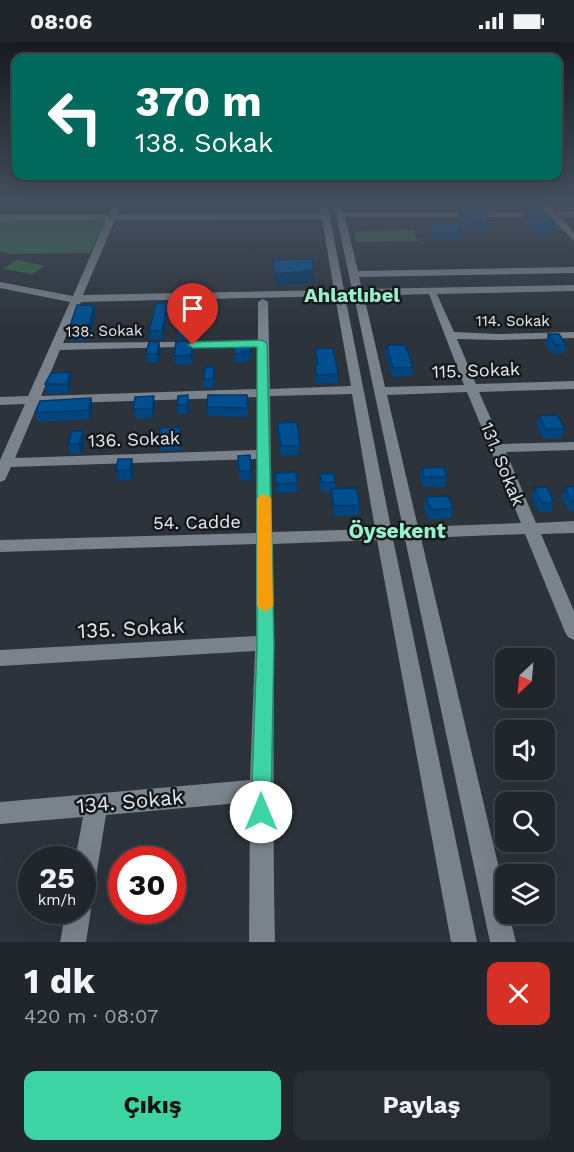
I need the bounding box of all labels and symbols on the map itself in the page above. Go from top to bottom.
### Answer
pin [167,283,218,345]
district label: Ahlatlıbel [304,283,400,307]
street label: 114. Sokak [476,312,550,330]
street label: 138. Sokak [65,321,143,341]
street label: 115. Sokak [432,358,520,382]
street label: 131. Sokak [477,419,529,509]
street label: 136. Sokak [88,427,180,451]
street label: 54. Cadde [153,511,241,533]
district label: Öysekent [348,518,446,543]
street label: 135. Sokak [77,613,185,643]
north arrow [495,648,555,708]
position arrow [229,780,293,844]
street label: 134. Sokak [75,784,185,818]
speed limit sign: 30 [108,846,186,924]

